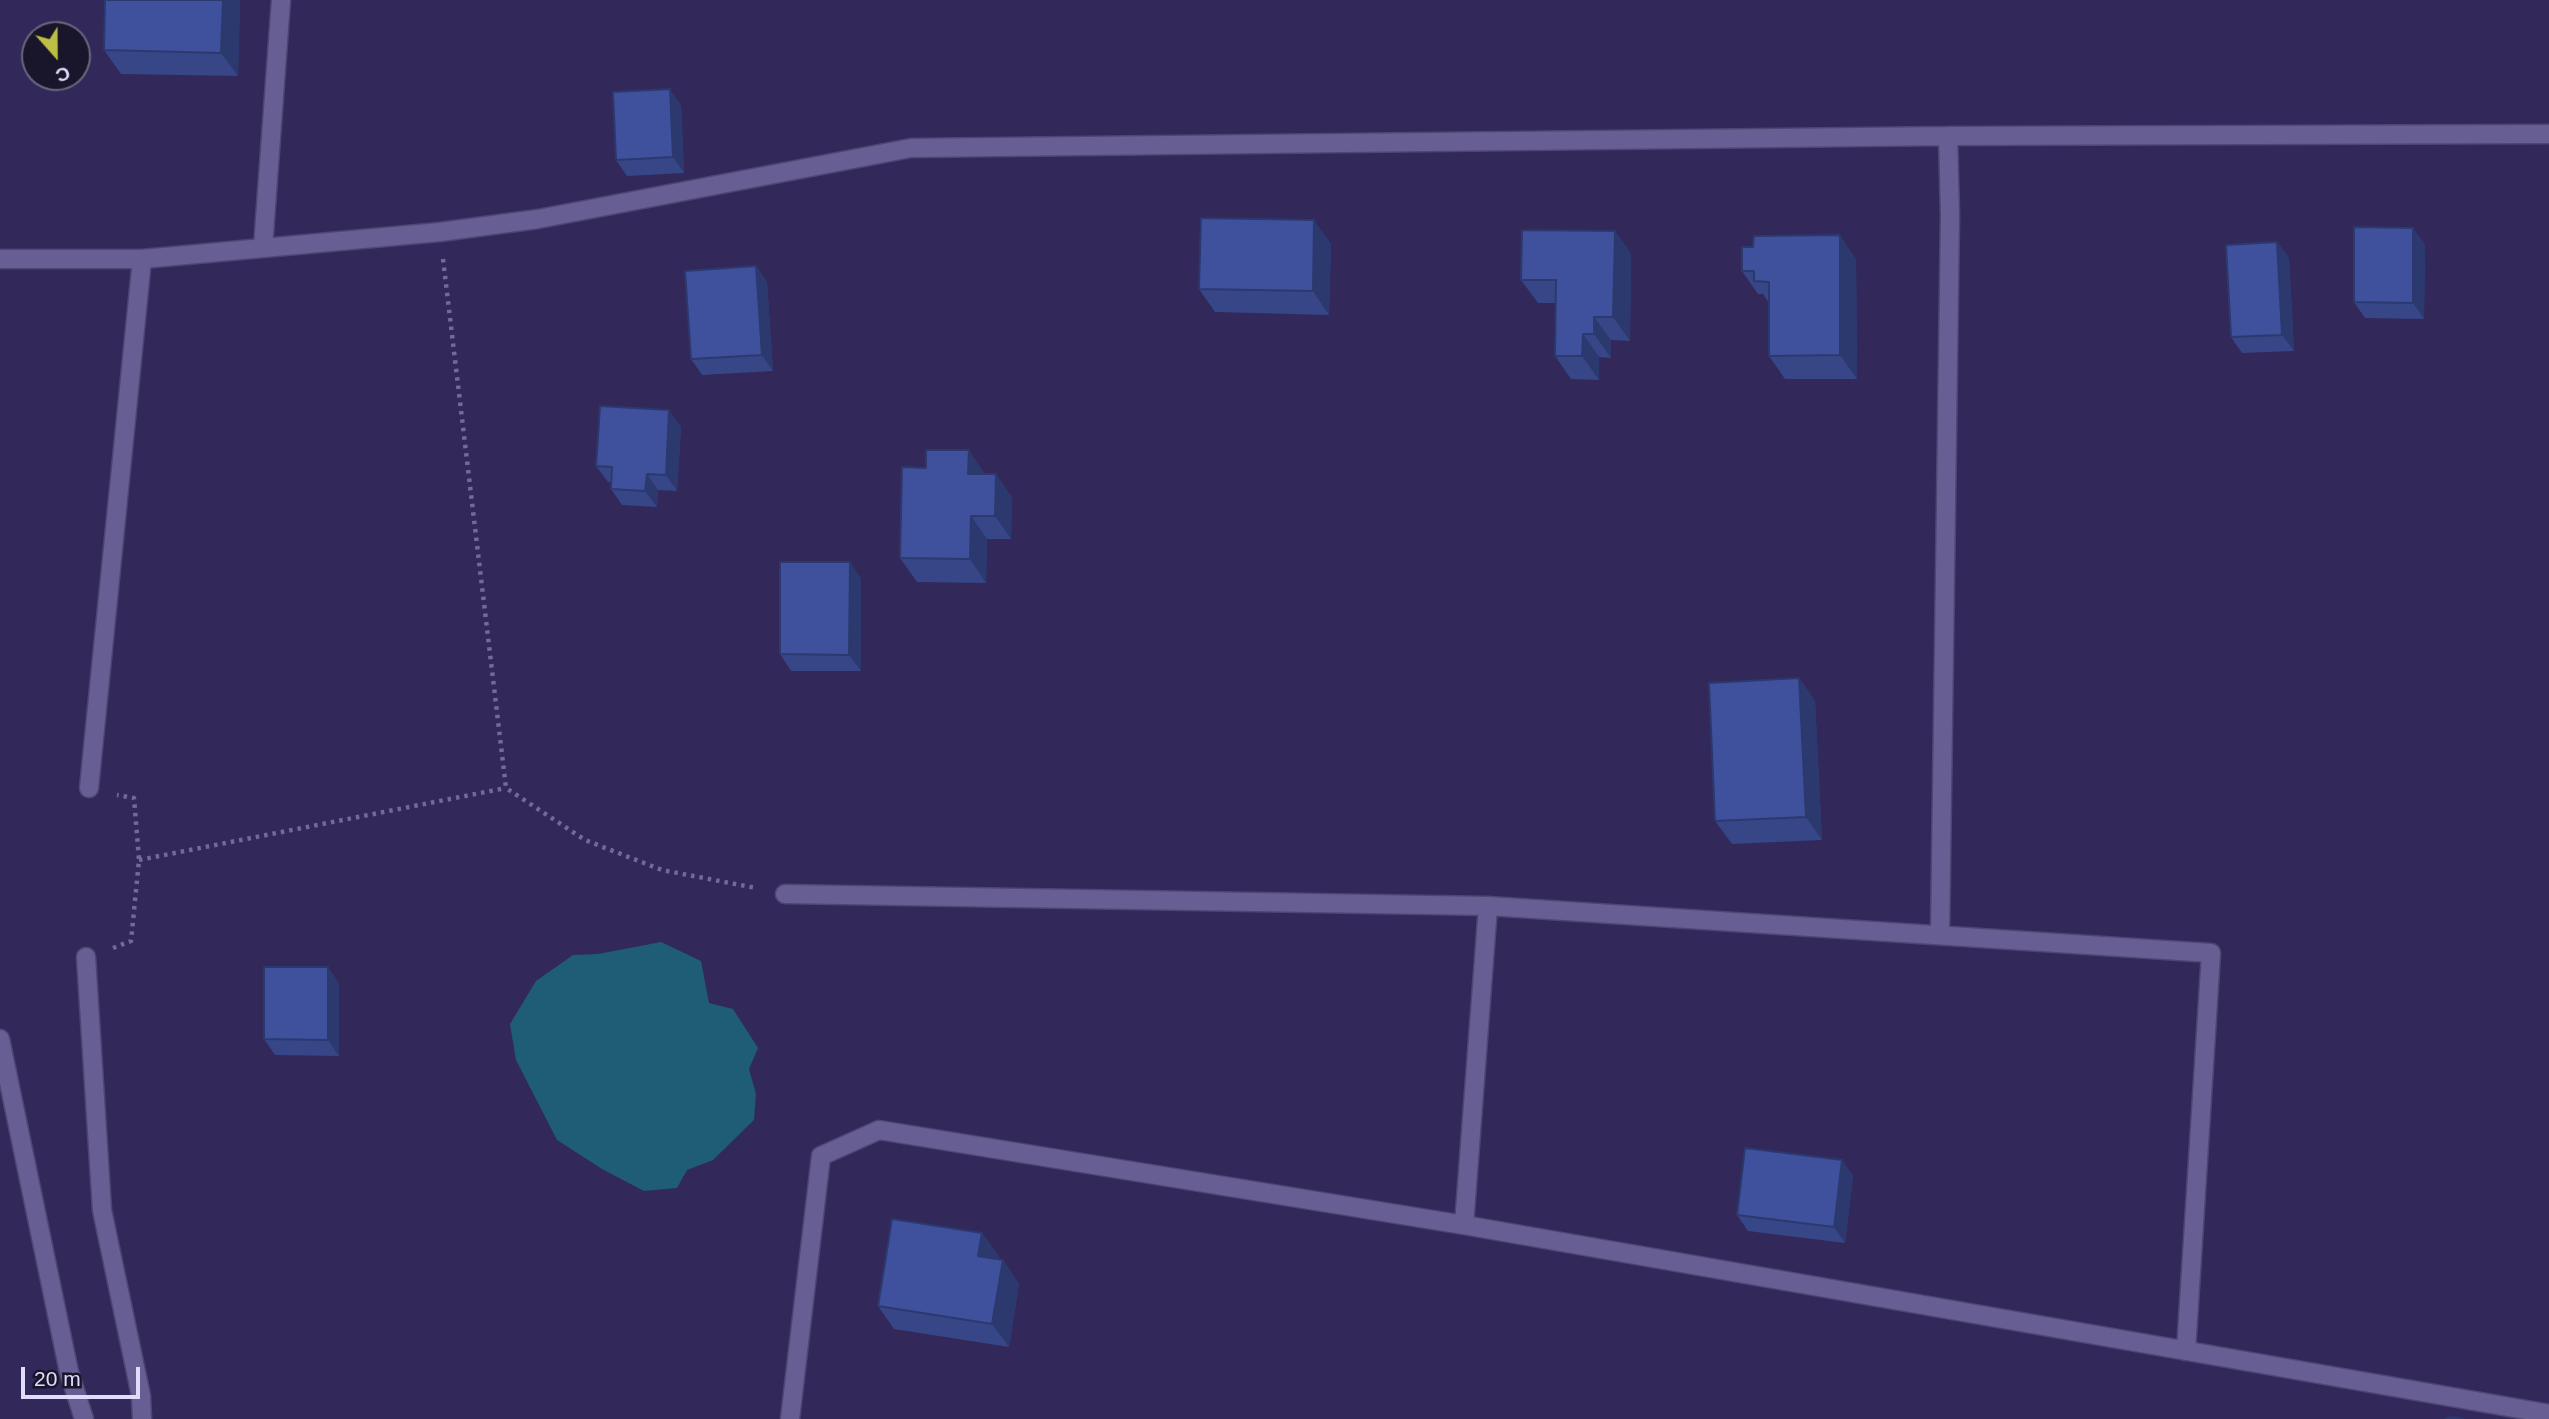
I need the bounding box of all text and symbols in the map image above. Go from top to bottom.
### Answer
north arrow [21,21,91,91]
text: С [53,62,73,86]
scale bar [24,1352,144,1396]
text: 20 m [34,1367,81,1390]

